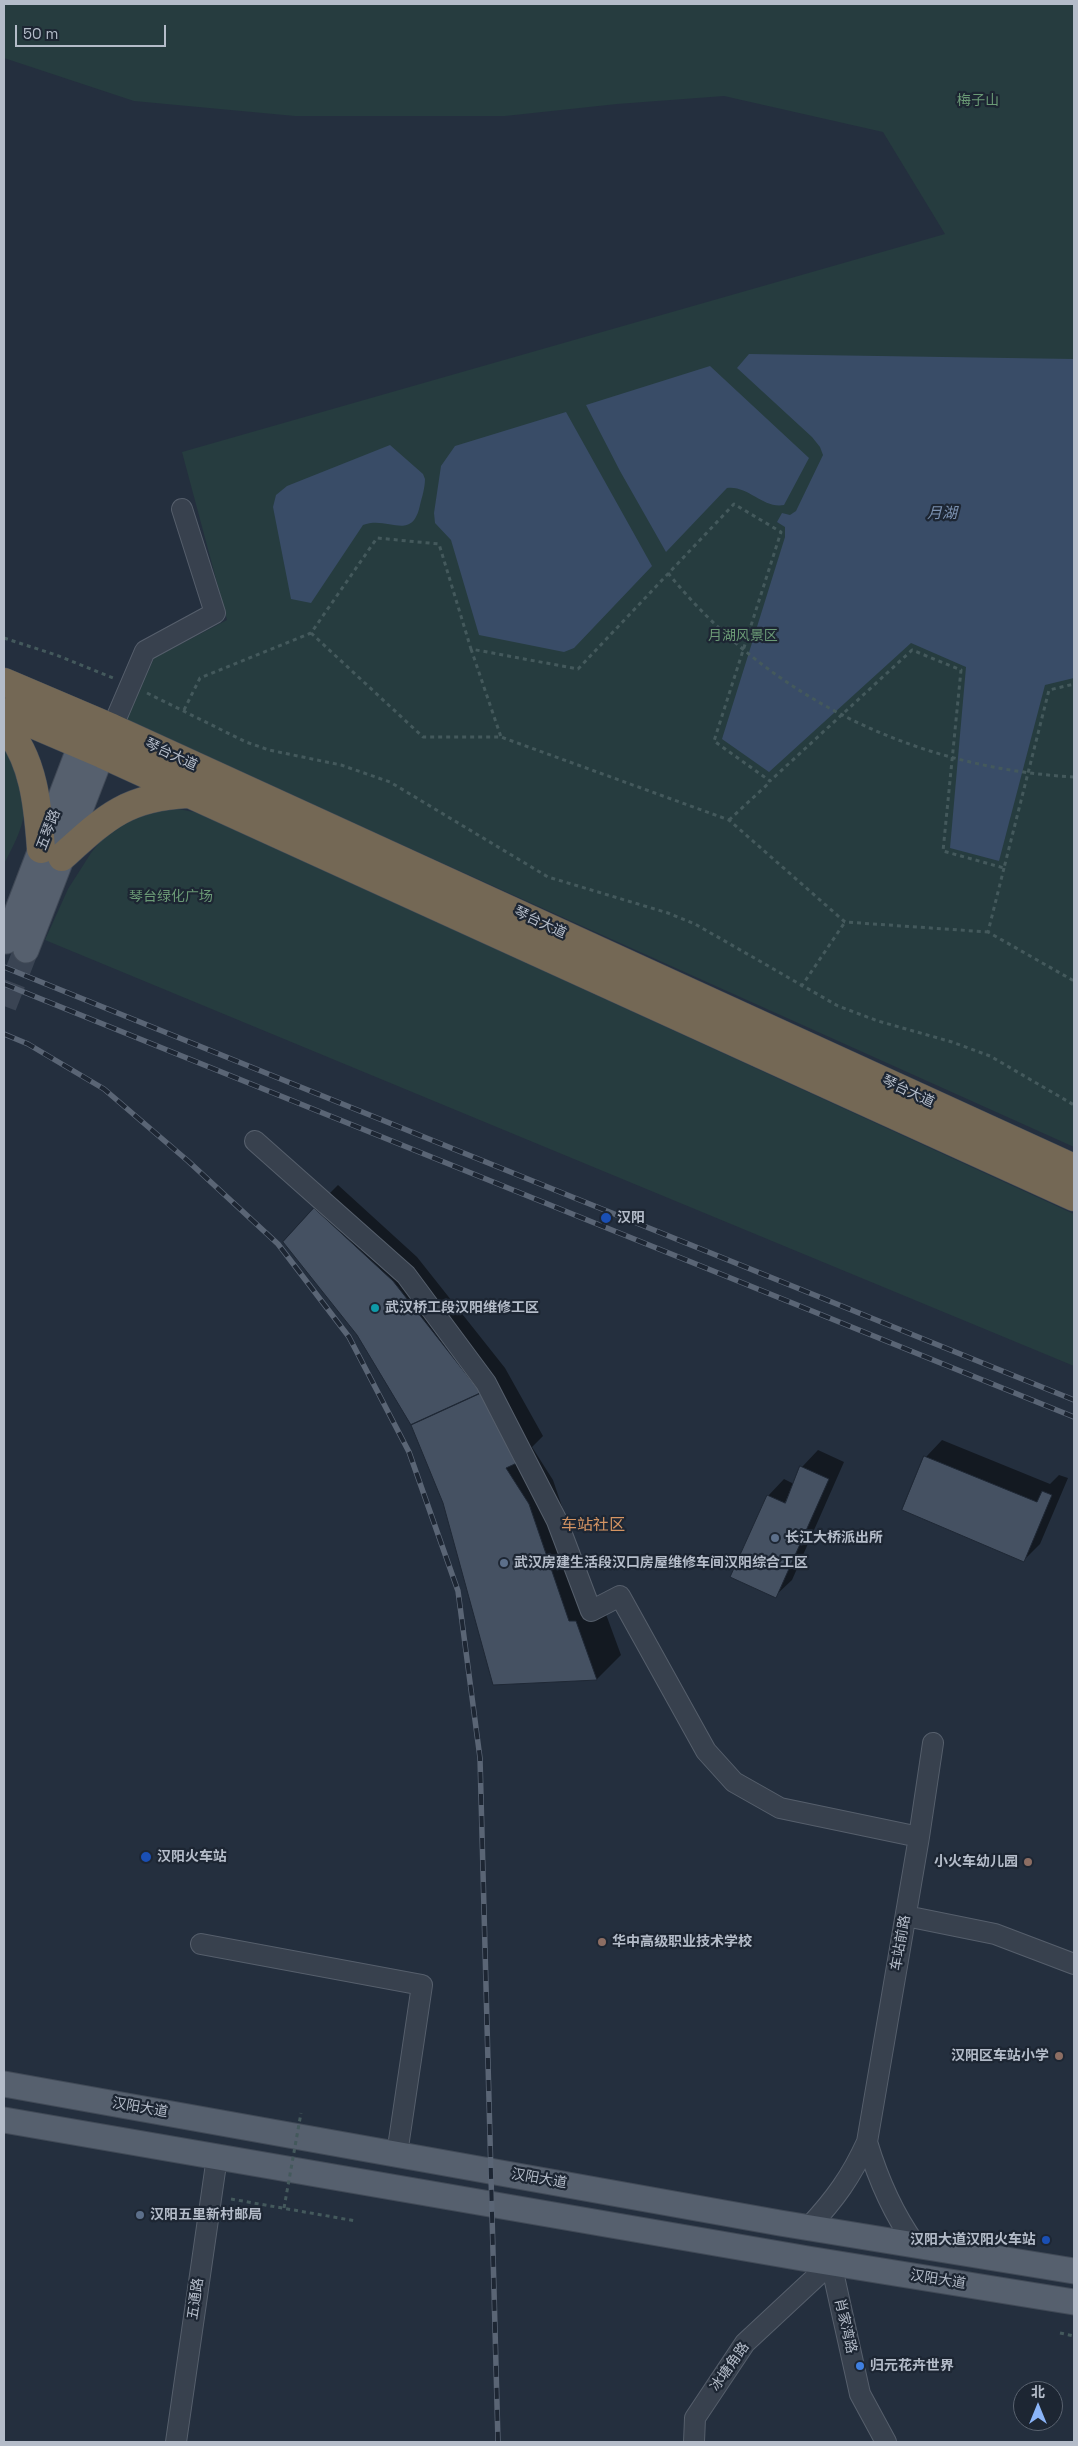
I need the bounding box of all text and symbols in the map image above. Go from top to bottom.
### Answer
scale bar [18,15,169,47]
text: 50 m [23,24,58,43]
park label: 梅子山 [957,93,999,109]
water label: 月湖 [927,505,957,523]
park label: 月湖风景区 [708,628,778,644]
street label: 琴台大道 [142,736,200,774]
street label: 五琴路 [34,807,64,853]
park label: 琴台绿化广场 [129,889,213,905]
street label: 琴台大道 [511,904,569,942]
street label: 琴台大道 [879,1073,937,1111]
place label: 汉阳 [617,1210,645,1226]
marker: 汉阳 [599,1211,613,1225]
place label: 武汉桥工段汉阳维修工区 [385,1300,539,1316]
marker: 武汉桥工段汉阳维修工区 [369,1302,381,1314]
district label: 车站社区 [561,1516,625,1536]
place label: 长江大桥派出所 [785,1530,883,1546]
marker: 长江大桥派出所 [769,1532,781,1544]
place label: 武汉房建生活段汉口房屋维修车间汉阳综合工区 [514,1555,808,1571]
marker: 武汉房建生活段汉口房屋维修车间汉阳综合工区 [498,1557,510,1569]
place label: 汉阳火车站 [157,1849,227,1865]
marker: 汉阳火车站 [139,1850,153,1864]
place label: 小火车幼儿园 [934,1854,1018,1870]
marker: 小火车幼儿园 [1022,1856,1034,1868]
street label: 车站前路 [888,1914,914,1972]
place label: 华中高级职业技术学校 [612,1934,752,1950]
marker: 华中高级职业技术学校 [596,1936,608,1948]
place label: 汉阳区车站小学 [951,2048,1049,2064]
marker: 汉阳区车站小学 [1053,2050,1065,2062]
street label: 汉阳大道 [111,2095,169,2121]
street label: 汉阳大道 [510,2166,568,2192]
place label: 汉阳五里新村邮局 [150,2207,262,2223]
marker: 汉阳五里新村邮局 [134,2209,146,2221]
place label: 汉阳大道汉阳火车站 [910,2232,1036,2248]
marker: 汉阳大道汉阳火车站 [1040,2234,1052,2246]
street label: 汉阳大道 [909,2267,967,2293]
street label: 五通路 [185,2277,207,2321]
street label: 肖家湾路 [831,2297,859,2355]
street label: 冰塘角路 [707,2339,753,2395]
place label: 归元花卉世界 [870,2358,954,2374]
marker: 归元花卉世界 [854,2360,866,2372]
north arrow [1013,2381,1063,2431]
text: 北 [1031,2383,1045,2401]

